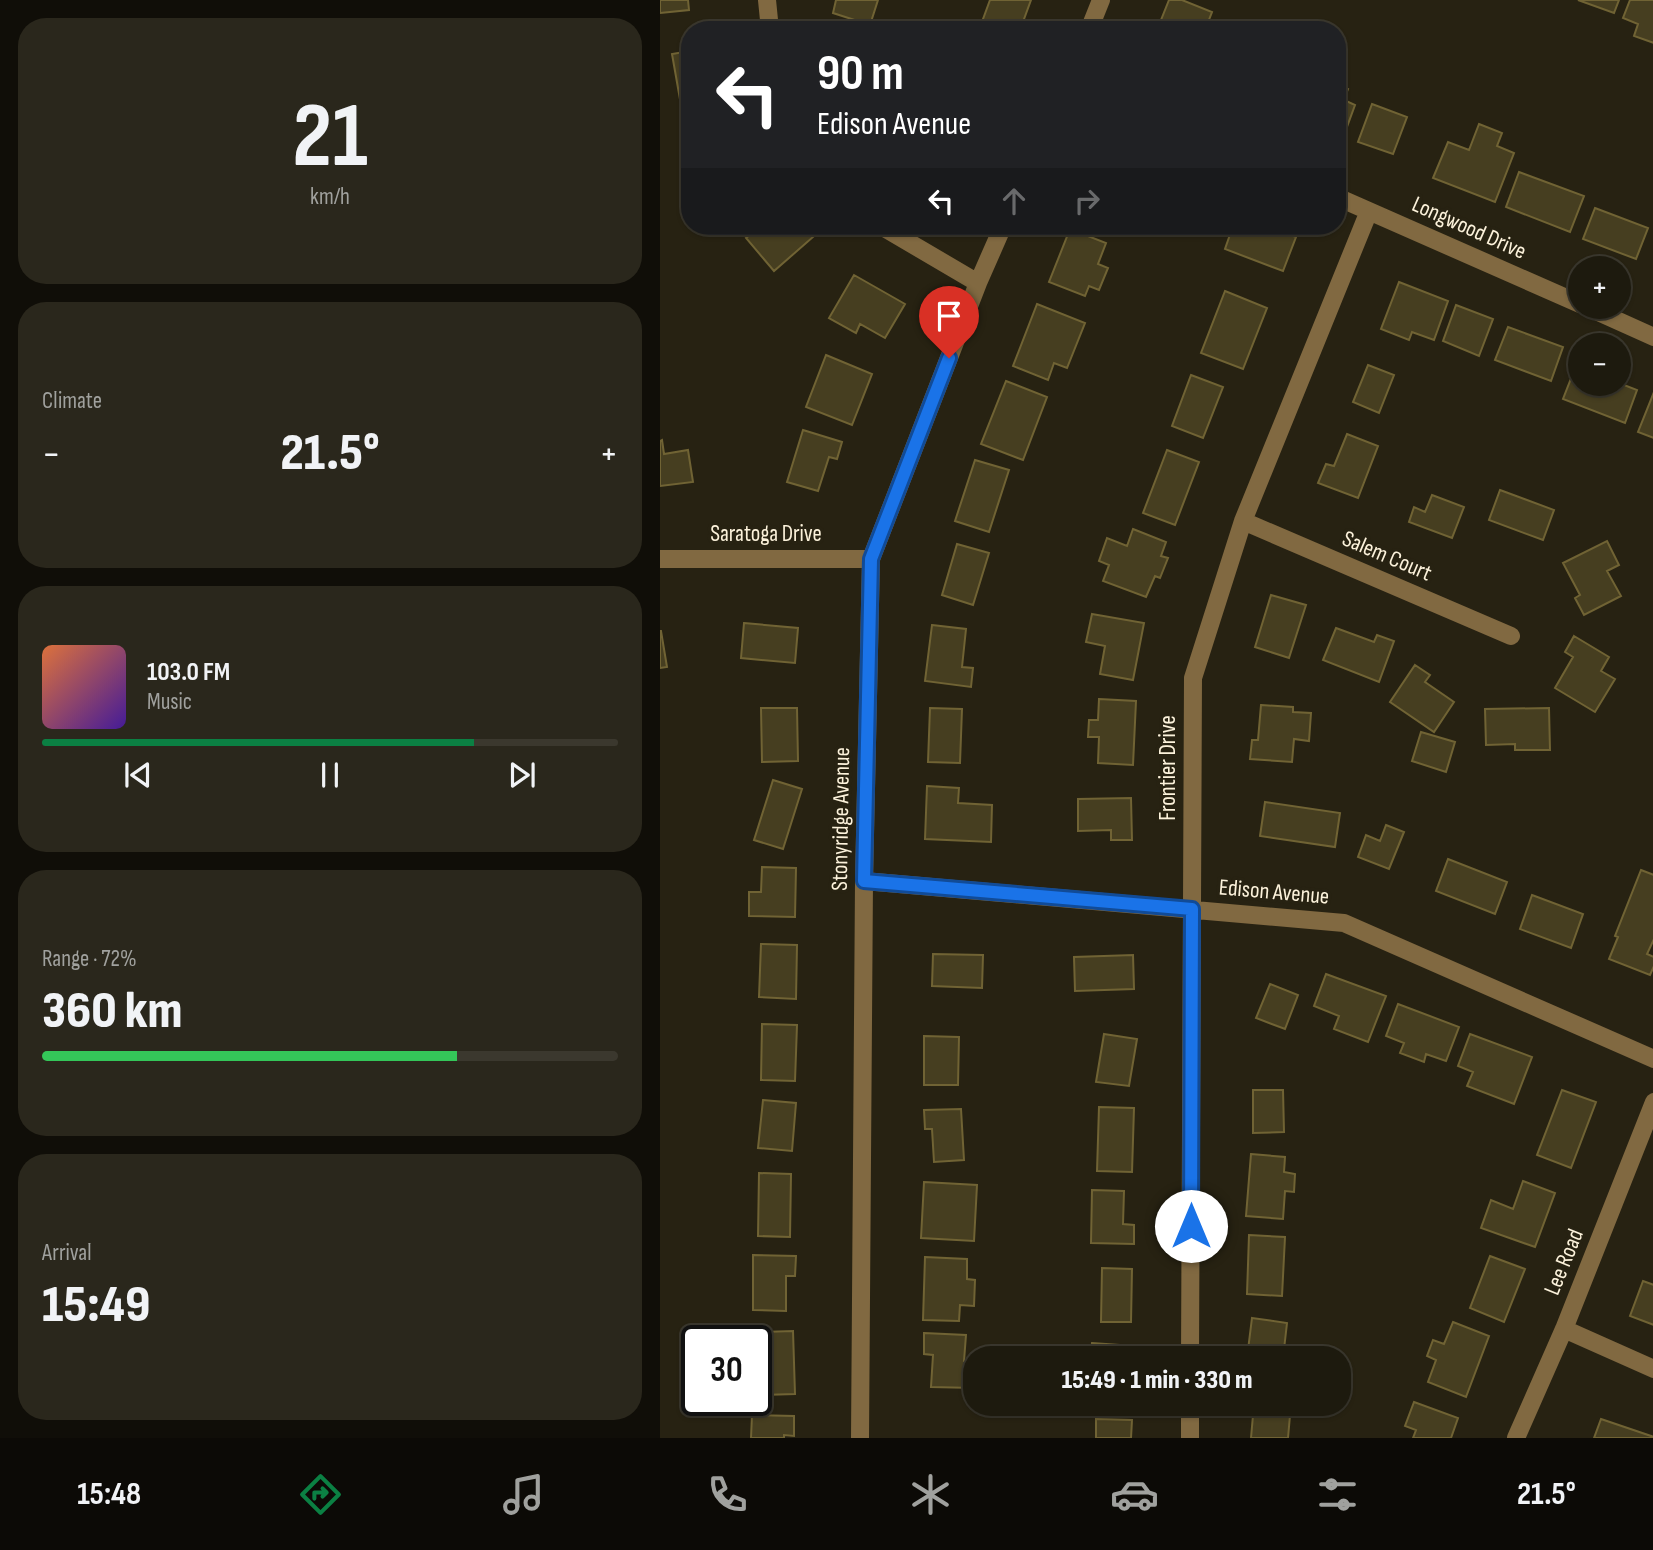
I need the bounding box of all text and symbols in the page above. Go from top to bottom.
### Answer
text: 90 m [817,45,904,104]
icon: left [702,49,793,140]
text: 21 [292,83,368,192]
text: Edison Avenue [817,105,971,144]
icon: left [922,182,960,220]
icon: ahead [995,182,1033,220]
icon: right [1068,182,1106,220]
text: km/h [310,183,350,211]
street label: Longwood Drive [1408,190,1530,266]
map controls [1568,256,1631,396]
button: + [1568,256,1631,319]
pin [919,286,979,358]
icon: arrive [930,297,968,335]
button: − [1568,333,1631,396]
text: Climate [42,387,102,415]
text: 21.5° [280,422,380,485]
text: − [42,432,61,477]
text: + [599,432,618,477]
street label: Saratoga Drive [710,520,822,548]
street label: Salem Court [1338,525,1436,587]
text: 103.0 FM [147,657,230,688]
text: Music [147,688,192,716]
street label: Frontier Drive [1154,715,1182,821]
street label: Stonyridge Avenue [826,747,856,891]
icon: previous [119,756,157,794]
icon: pause [311,756,349,794]
icon: next [503,756,541,794]
street label: Edison Avenue [1218,873,1330,911]
text: Range · 72% [42,945,137,973]
text: 360 km [42,980,183,1043]
position arrow [1154,1189,1228,1263]
street label: Lee Road [1538,1225,1590,1299]
text: Arrival [42,1239,91,1267]
text: 15:49 [42,1274,150,1337]
speed limit sign: 30 [681,1325,772,1416]
text: 15:49 · 1 min · 330 m [1061,1365,1253,1396]
icon: directions [296,1470,345,1519]
icon: music [499,1470,548,1519]
icon: phone [703,1470,752,1519]
icon: climate [906,1470,955,1519]
icon: car [1110,1470,1159,1519]
icon: filters [1313,1470,1362,1519]
text: 15:48 [77,1475,141,1514]
text: 21.5° [1517,1475,1576,1514]

